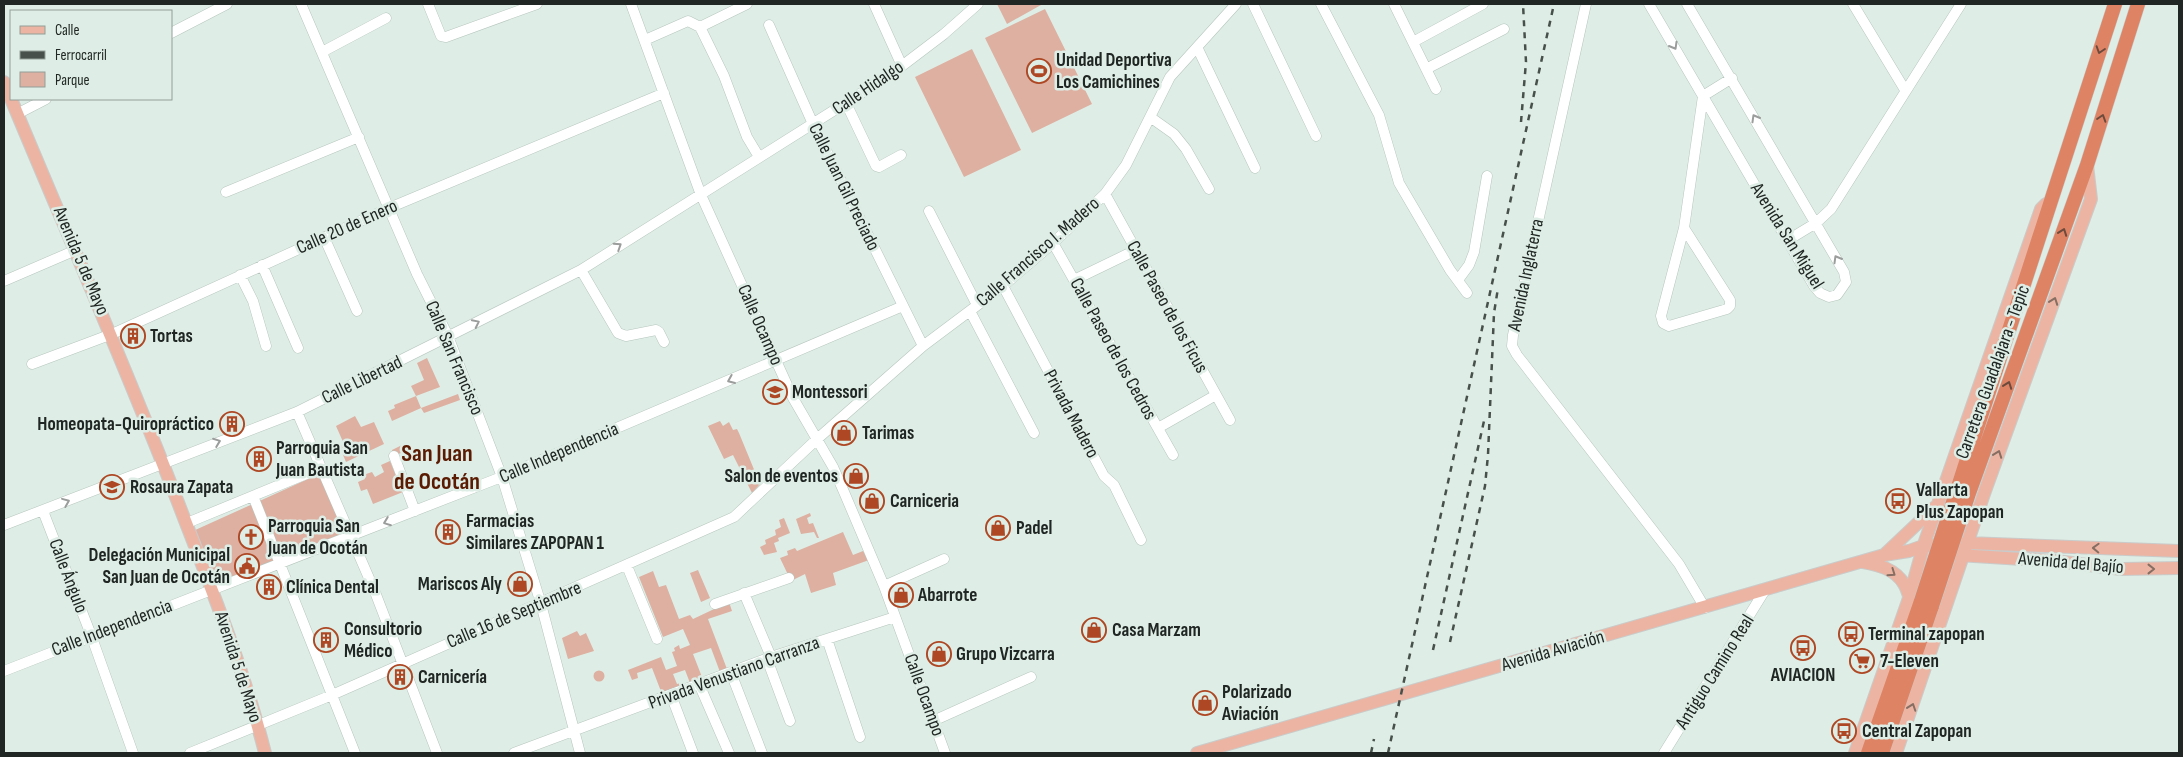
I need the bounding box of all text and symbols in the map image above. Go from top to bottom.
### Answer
legend [10,10,172,100]
text: Calle [55,21,79,40]
one-way arrow [1668,40,1678,49]
one-way arrow [2096,45,2106,54]
text: Ferrocarril [55,46,107,65]
place label: Unidad Deportiva Los Camichines [1056,49,1172,94]
street label: Calle Hidalgo [828,56,908,120]
sports icon: Unidad Deportiva Los Camichines [1026,58,1052,84]
text: Parque [55,71,90,90]
one-way arrow [1752,115,1762,124]
one-way arrow [2096,115,2106,123]
street label: Calle Juan Gil Preciado [803,120,885,254]
street label: Avenida San Miguel [1745,178,1829,293]
street label: Calle Francisco I. Madero [972,192,1104,312]
street label: Calle 20 de Enero [293,194,401,260]
street label: Avenida 5 de Mayo [47,202,114,319]
street label: Avenida Inglaterra [1503,217,1549,334]
one-way arrow [2057,228,2067,236]
street label: Calle Paseo de los Ficus [1121,237,1213,377]
one-way arrow [613,243,622,252]
one-way arrow [1833,256,1843,265]
street label: Calle Paseo de los Cedros [1064,274,1162,424]
street label: Calle Ocampo [732,281,788,369]
street label: Carretera Guadalajara - Tepic [1951,282,2035,462]
street label: Calle San Francisco [420,297,488,419]
one-way arrow [2048,298,2058,306]
one-way arrow [470,319,479,329]
building icon: Tortas [120,323,146,349]
place label: Tortas [150,325,193,348]
street label: Calle Libertad [318,351,406,409]
street label: Privada Madero [1038,366,1104,462]
one-way arrow [727,373,736,384]
school or university icon: Montessori [762,379,788,405]
place label: Montessori [792,381,868,404]
one-way arrow [2002,381,2012,389]
building icon: Homeopata-Quiropráctico [219,411,245,437]
place label: Homeopata-Quiropráctico [37,413,214,436]
street label: Calle Independencia [496,418,622,488]
shop icon: Tarimas [831,420,857,446]
place label: Tarimas [862,422,914,445]
place label: Parroquia San Juan Bautista [275,437,368,482]
one-way arrow [212,438,221,448]
district label: San Juan de Ocotán [394,439,480,496]
building icon: Parroquia San Juan Bautista [246,446,272,472]
one-way arrow [1992,450,2002,459]
shop icon: Salon de eventos [843,463,869,489]
place label: Salon de eventos [725,465,838,488]
school or university icon: Rosaura Zapata [99,474,125,500]
place label: Rosaura Zapata [130,476,233,499]
place label: Vallarta Plus Zapopan [1916,479,2004,524]
shop icon: Carniceria [859,488,885,514]
bus stop icon: Vallarta Plus Zapopan [1885,488,1911,514]
place label: Carniceria [890,490,959,513]
one-way arrow [61,498,70,508]
place label: Farmacias Similares ZAPOPAN 1 [466,510,605,555]
place label: Parroquia San Juan de Ocotán [267,515,368,560]
shop icon: Padel [985,515,1011,541]
one-way arrow [383,516,392,526]
place label: Padel [1016,517,1052,540]
building icon: Farmacias Similares ZAPOPAN 1 [435,519,461,545]
church icon: Parroquia San Juan de Ocotán [238,524,264,550]
street label: Calle Ángulo [43,536,93,616]
one-way arrow [2091,542,2099,553]
place label: Delegación Municipal San Juan de Ocotán [89,544,230,589]
street label: Avenida del Bajío [2016,547,2125,579]
public building icon: Delegación Municipal San Juan de Ocotán [234,553,260,579]
one-way arrow [2148,564,2156,574]
one-way arrow [1887,567,1896,576]
shop icon: Mariscos Aly [507,571,533,597]
place label: Mariscos Aly [418,573,502,596]
building icon: Clínica Dental [256,574,282,600]
place label: Clínica Dental [286,576,379,599]
street label: Calle 16 de Septiembre [443,576,585,654]
shop icon: Abarrote [888,582,914,608]
place label: Abarrote [917,584,977,607]
street label: Calle Independencia [48,594,176,662]
street label: Avenida 5 de Mayo [209,608,267,725]
street label: Antiguo Camino Real [1670,611,1759,734]
shop icon: Casa Marzam [1081,617,1107,643]
place label: Consultorio Médico [344,618,422,663]
place label: Casa Marzam [1112,619,1201,642]
bus stop icon: Terminal zapopan [1838,621,1864,647]
place label: Terminal zapopan [1868,623,1985,646]
street label: Avenida Aviación [1498,625,1607,677]
building icon: Consultorio Médico [313,627,339,653]
street label: Privada Venustiano Carranza [645,631,823,715]
bus stop icon: AVIACION [1790,635,1816,661]
shop icon: Grupo Vizcarra [926,641,952,667]
place label: Grupo Vizcarra [956,643,1055,666]
supermarket icon: 7-Eleven [1849,648,1875,674]
place label: 7-Eleven [1880,650,1939,673]
street label: Calle Ocampo [899,651,949,739]
building icon: Carnicería [387,664,413,690]
place label: AVIACION [1770,664,1835,687]
place label: Carnicería [418,666,487,689]
place label: Polarizado Aviación [1221,681,1292,726]
shop icon: Polarizado Aviación [1192,690,1218,716]
one-way arrow [1906,703,1916,712]
bus stop icon: Central Zapopan [1831,718,1857,744]
place label: Central Zapopan [1862,720,1972,743]

